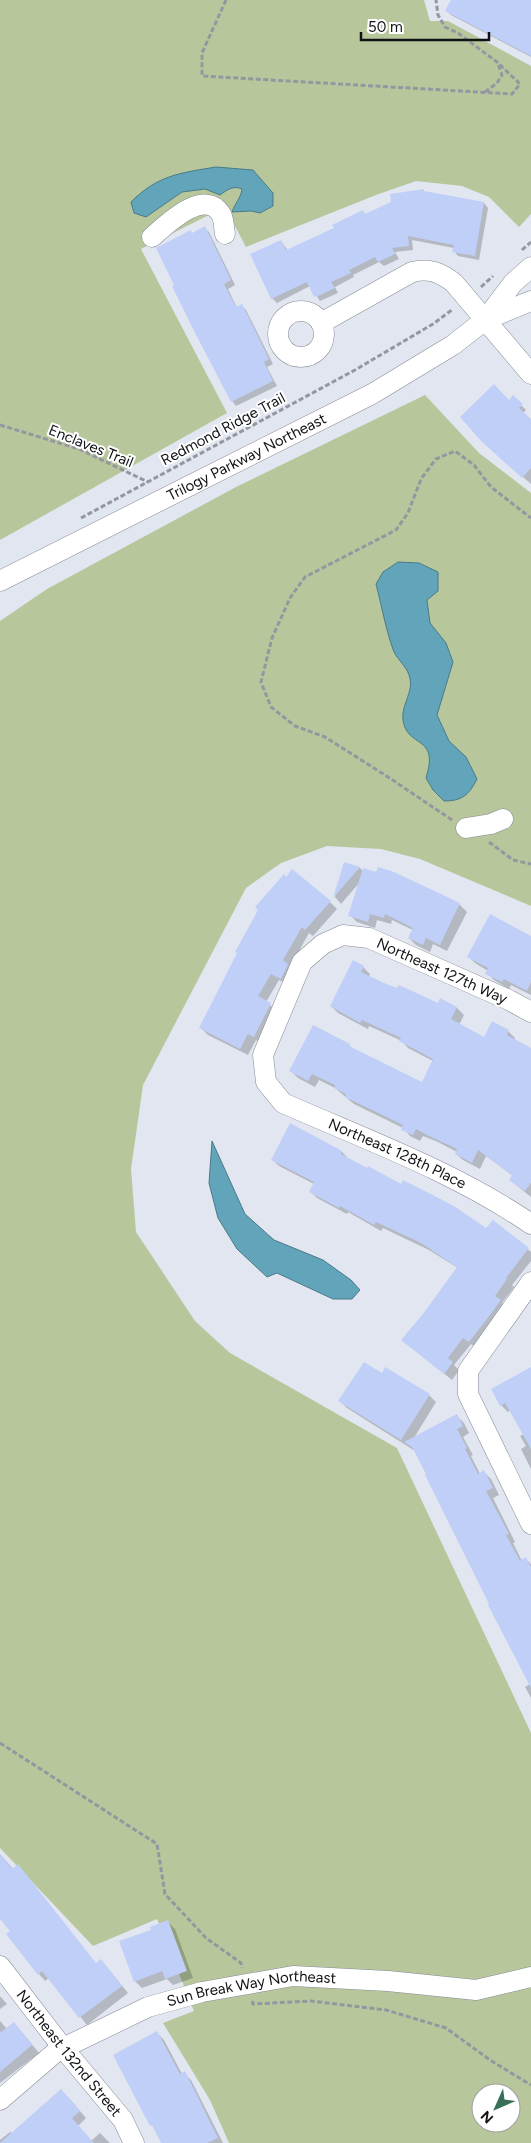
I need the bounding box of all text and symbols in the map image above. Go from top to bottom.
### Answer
scale bar [361,10,488,42]
text: 50 m [368,18,403,36]
street label: Redmond Ridge Trail [158,389,288,469]
street label: Trilogy Parkway Northeast [164,409,330,505]
street label: Enclaves Trail [46,421,136,471]
street label: Northeast 127th Way [374,934,510,1008]
street label: Northeast 128th Place [326,1115,469,1193]
street label: Sun Break Way Northeast [165,1967,337,2010]
street label: Northeast 132nd Street [13,1986,125,2120]
north arrow [471,2083,521,2133]
text: N [477,2107,497,2127]

